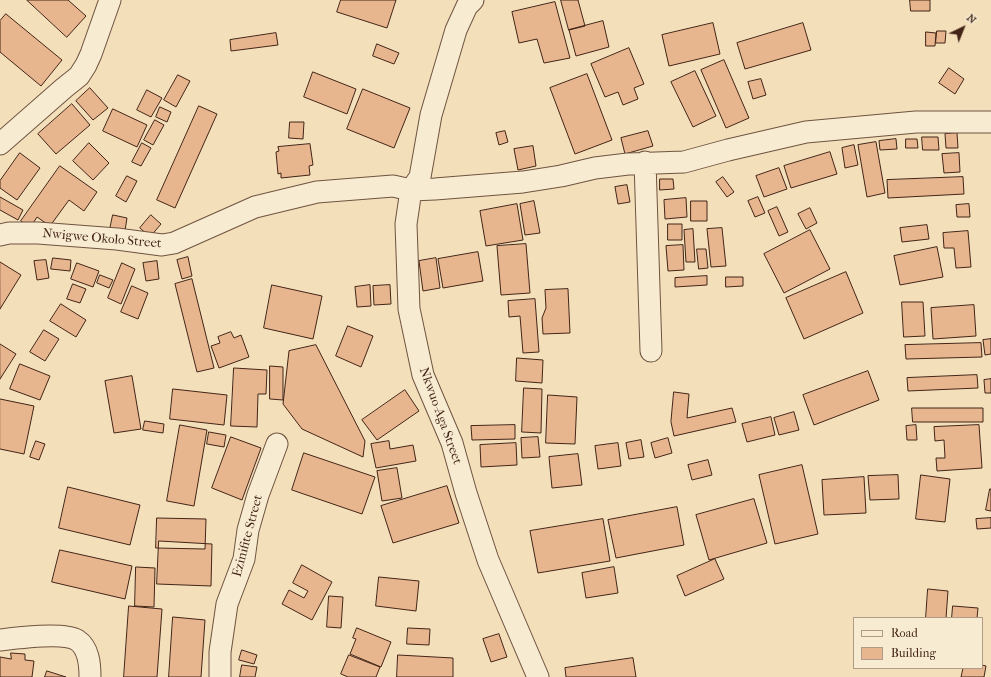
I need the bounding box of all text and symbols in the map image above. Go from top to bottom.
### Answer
north arrow [943,8,983,48]
text: N [964,11,979,26]
street label: Nwigwe Okolo Street [42,226,162,252]
street label: Nkwuo-Aga Street [415,365,465,467]
street label: Ezinifite Street [230,493,266,579]
legend [853,617,983,669]
text: Road [891,626,918,640]
text: Building [891,646,936,660]

